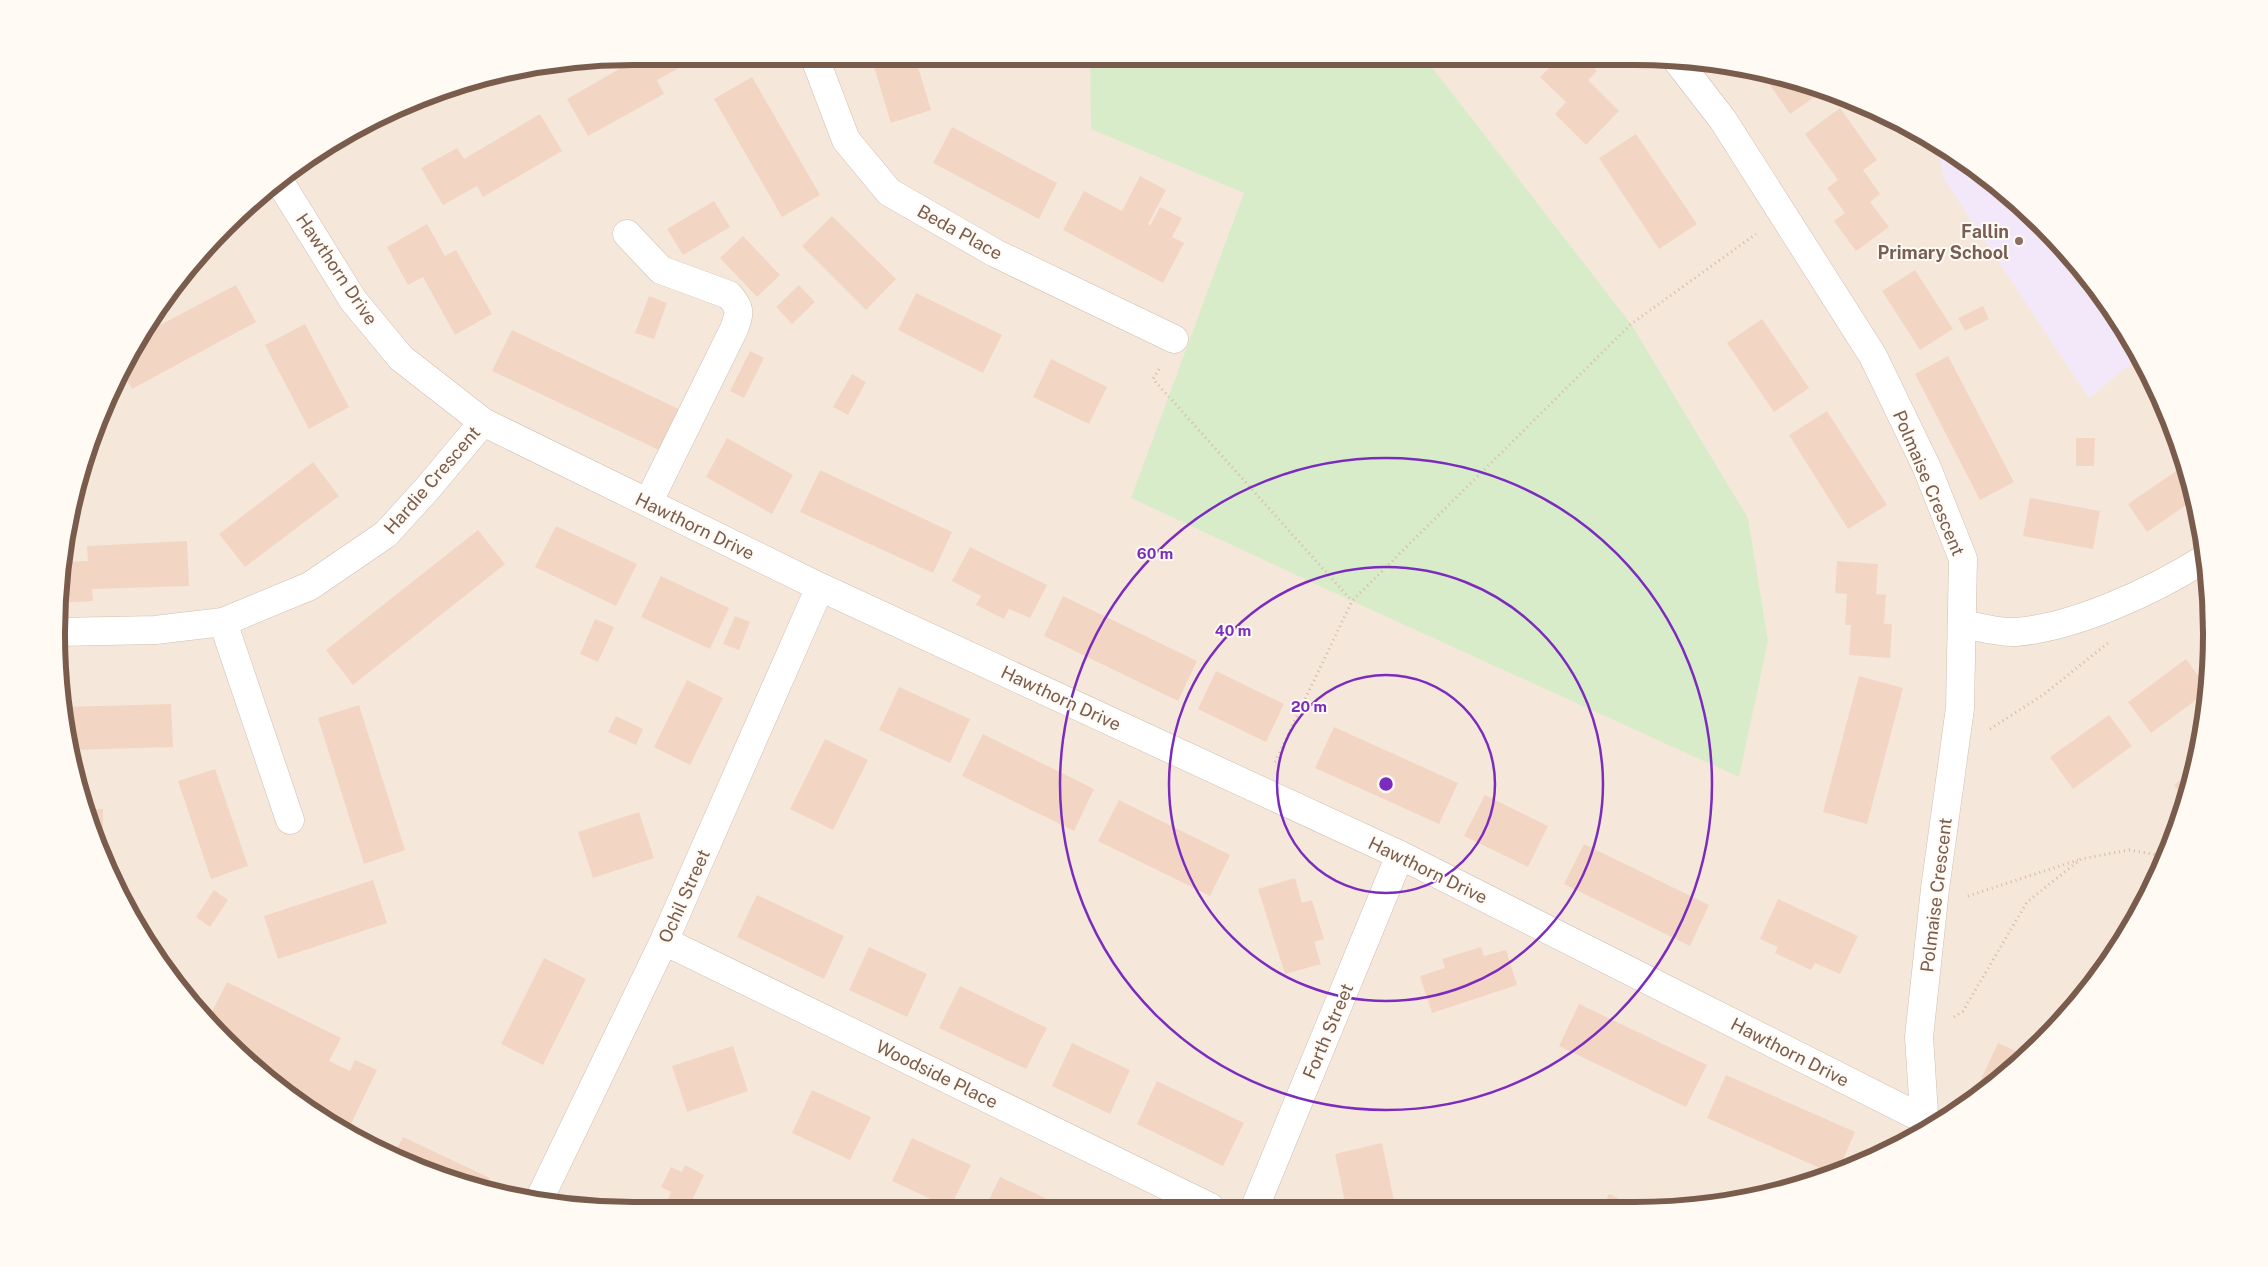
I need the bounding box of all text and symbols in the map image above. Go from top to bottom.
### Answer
street label: Beda Place [914,200,1006,264]
street label: Hawthorn Drive [292,209,382,329]
place label: Fallin Primary School [1878,221,2009,263]
marker: Fallin Primary School [2013,235,2025,247]
street label: Polmaise Crescent [1889,407,1969,559]
street label: Hardie Crescent [380,422,484,538]
street label: Hawthorn Drive [632,488,758,564]
text: 60 m [1137,545,1173,562]
text: 40 m [1215,622,1251,639]
street label: Hawthorn Drive [998,661,1124,735]
text: 20 m [1291,698,1327,715]
centre of rings [1377,775,1395,793]
street label: Polmaise Crescent [1916,816,1956,974]
street label: Hawthorn Drive [1365,832,1491,908]
street label: Ochil Street [654,846,714,946]
street label: Forth Street [1298,980,1358,1082]
street label: Hawthorn Drive [1727,1013,1853,1091]
street label: Woodside Place [873,1035,1001,1113]

